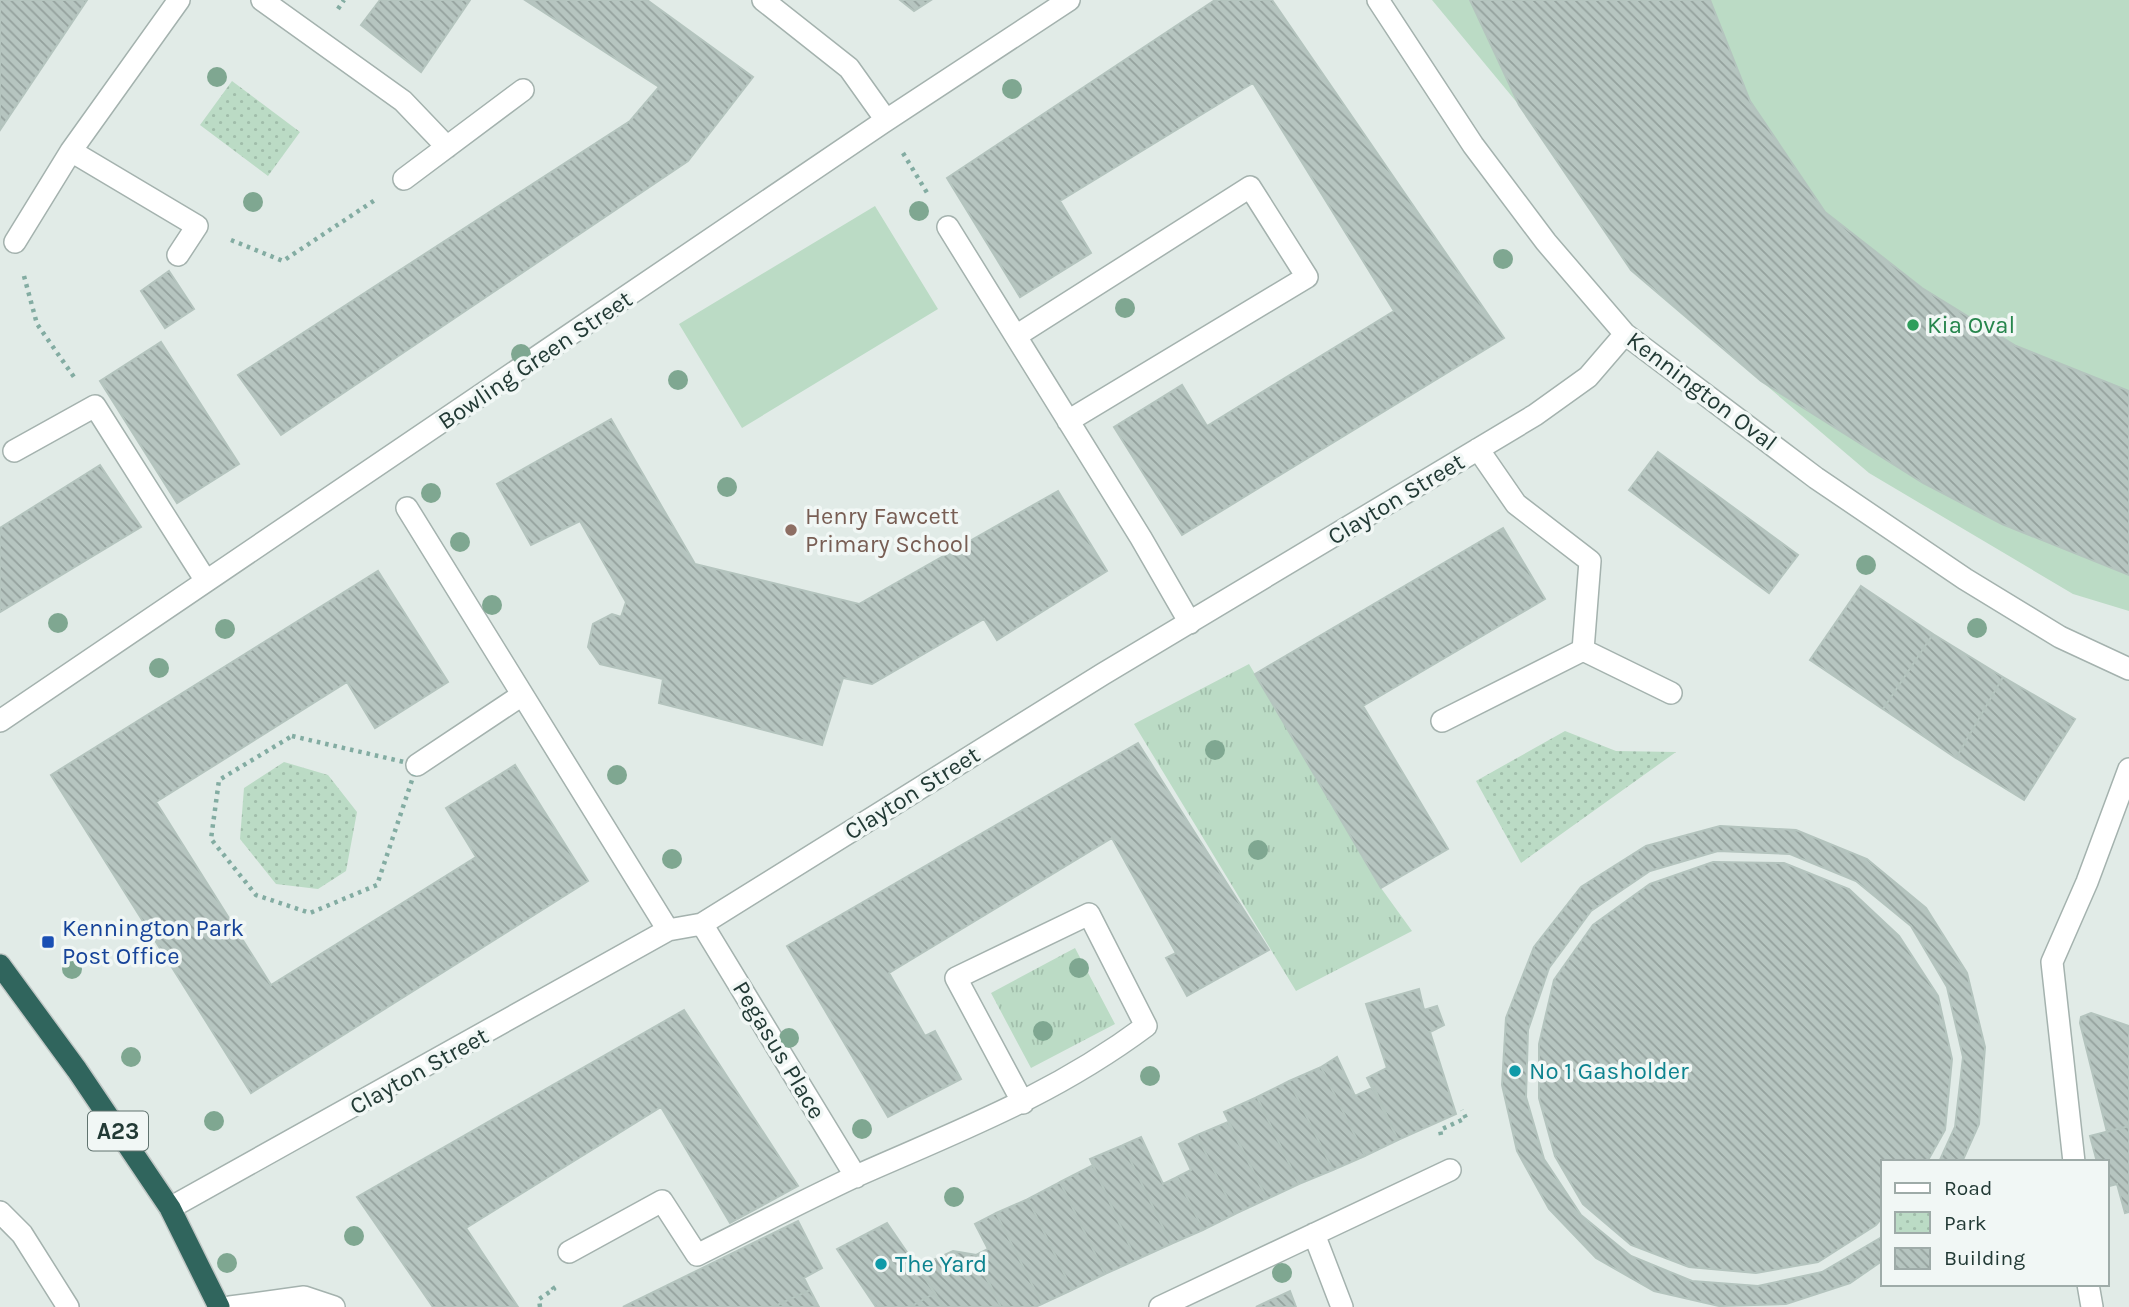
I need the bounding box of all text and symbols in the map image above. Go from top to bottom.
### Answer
street label: Bowling Green Street [433,285,637,435]
place label: Kia Oval [1927,311,2015,339]
marker: Kia Oval [1905,317,1921,333]
street label: Kennington Oval [1621,325,1783,457]
street label: Clayton Street [1323,447,1469,551]
place label: Henry Fawcett Primary School [805,502,970,558]
marker: Henry Fawcett Primary School [783,522,799,538]
street label: Clayton Street [839,740,985,846]
place label: Kennington Park Post Office [62,914,244,970]
marker: Kennington Park Post Office [40,934,56,950]
street label: Pegasus Place [727,976,831,1124]
street label: Clayton Street [345,1021,493,1121]
place label: No 1 Gasholder [1529,1057,1689,1085]
marker: No 1 Gasholder [1507,1063,1523,1079]
road number: A23 [88,1112,148,1150]
legend [1881,1160,2108,1286]
text: Road [1944,1176,1992,1200]
text: Park [1944,1211,1987,1235]
text: Building [1944,1246,2025,1270]
place label: The Yard [895,1250,987,1278]
marker: The Yard [873,1256,889,1272]

